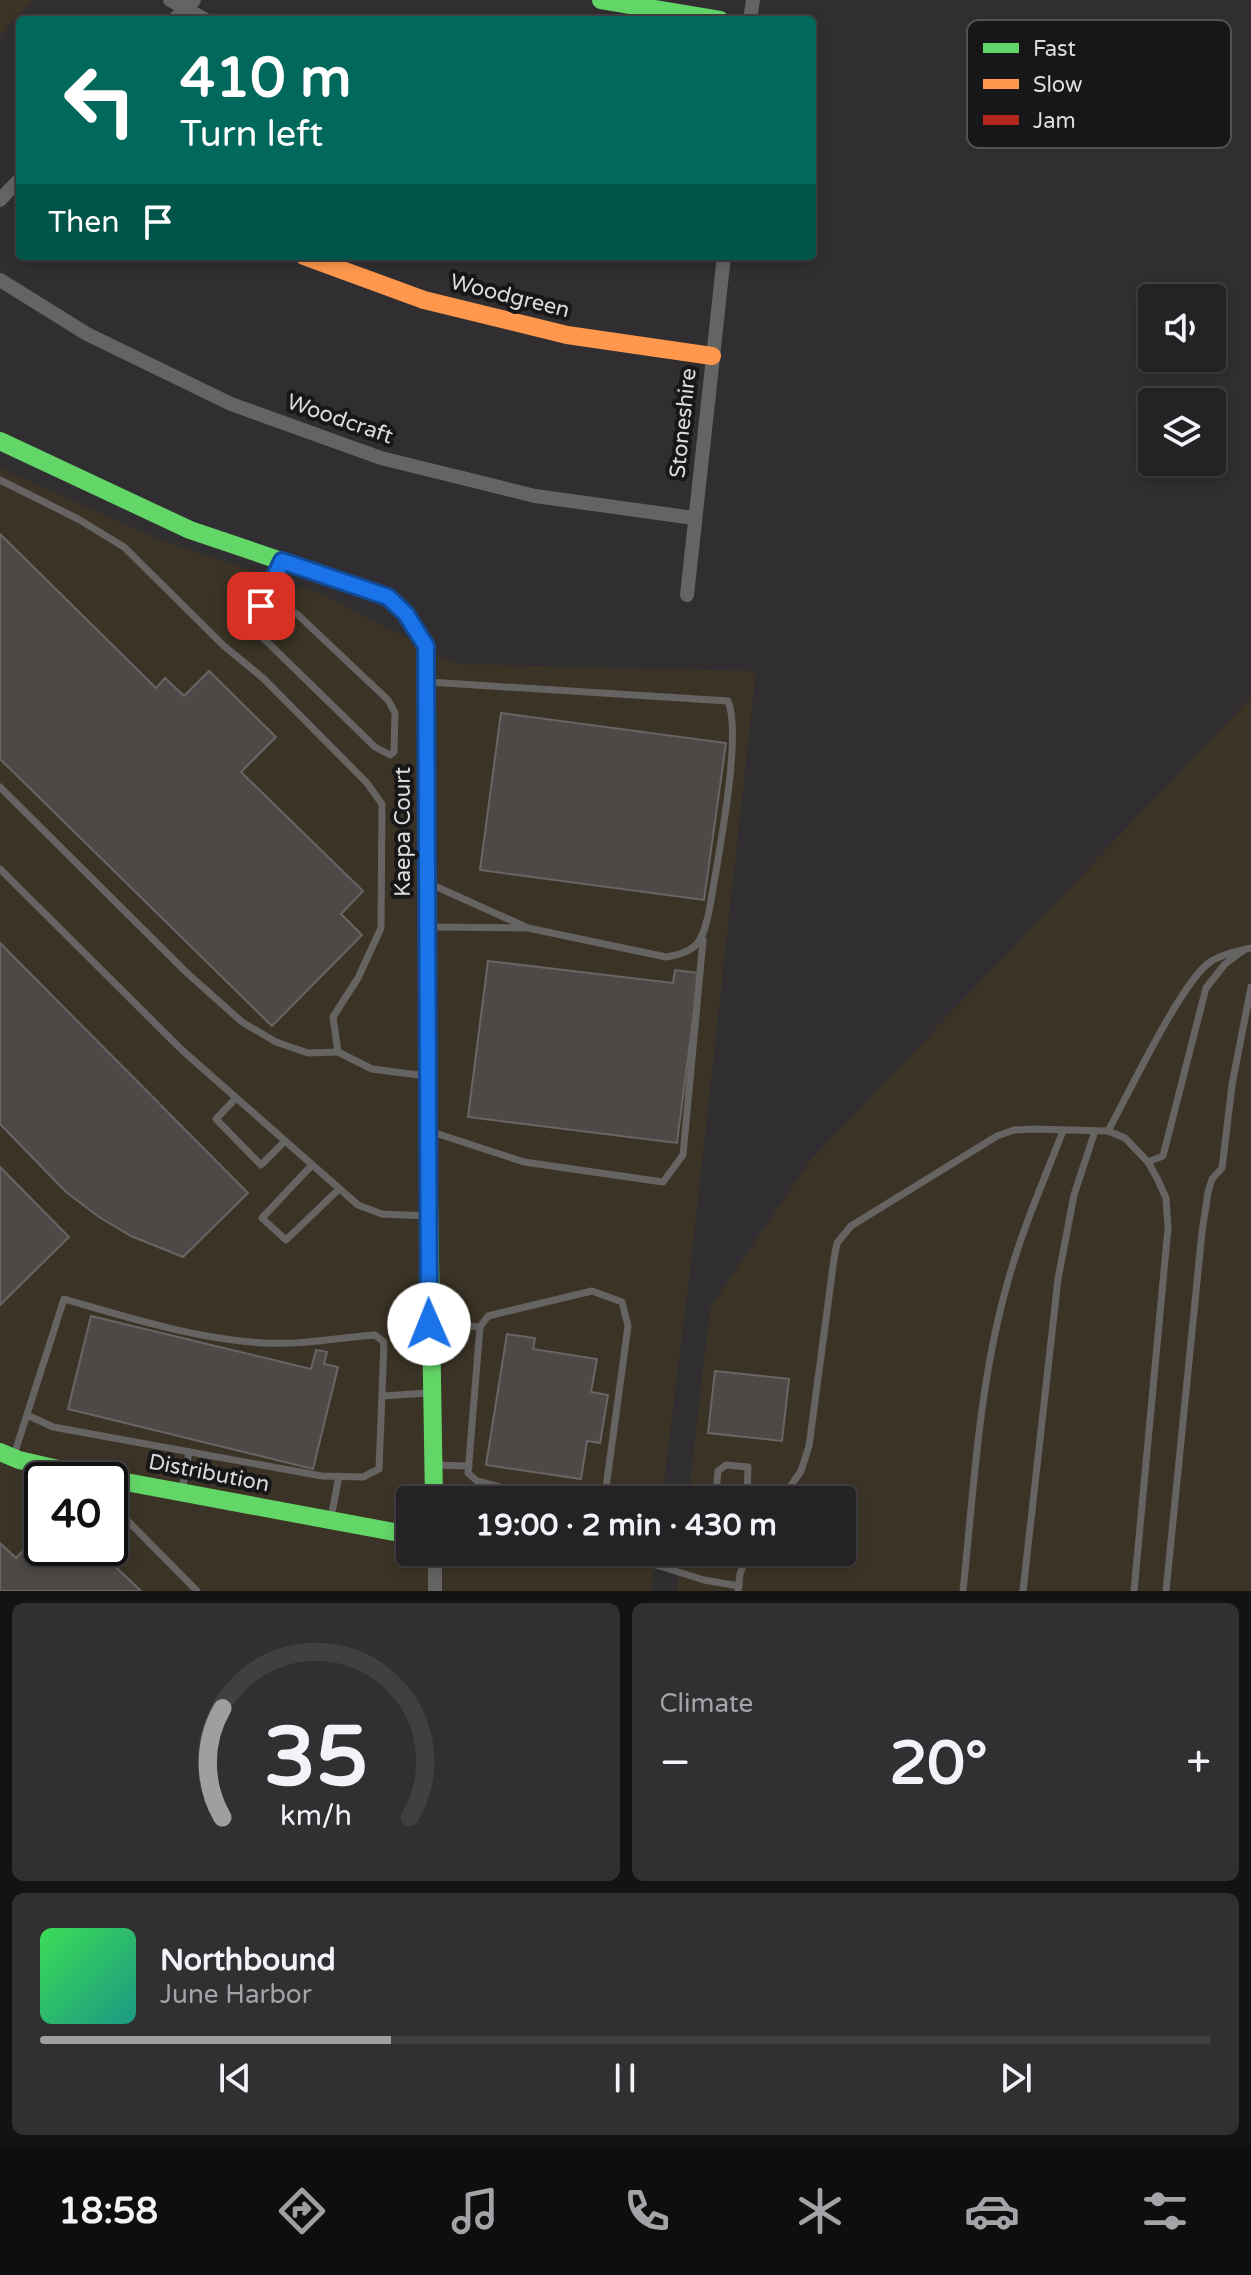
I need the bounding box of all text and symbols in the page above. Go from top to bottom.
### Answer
legend [967,20,1231,148]
text: Fast [1033,36,1076,62]
text: 410 m [180,45,351,112]
icon: left [48,48,152,152]
text: Slow [1033,72,1083,98]
text: Jam [1033,108,1076,134]
text: Turn left [180,113,323,156]
icon: arrive [136,200,180,244]
text: Then [48,204,120,241]
street label: Woodgreen [448,269,572,323]
map controls [1138,284,1226,476]
button: sound [1138,284,1226,372]
street label: Stoneshire [664,367,702,479]
button: layers [1138,388,1226,476]
street label: Woodcraft [283,389,397,449]
pin [227,572,295,640]
icon: arrive [239,584,283,628]
street label: Kaepa Court [390,767,416,897]
position arrow [387,1282,471,1366]
street label: Distribution [146,1449,272,1497]
speed limit sign: 40 [24,1462,128,1566]
text: 19:00 · 2 min · 430 m [475,1507,777,1544]
text: Climate [660,1688,753,1719]
text: 35 [264,1708,368,1808]
text: 20° [890,1728,988,1800]
text: − [660,1737,691,1790]
text: + [1186,1737,1211,1790]
text: km/h [280,1799,352,1833]
text: Northbound [160,1942,336,1979]
text: June Harbor [160,1979,312,2010]
icon: previous [213,2056,257,2100]
icon: pause [603,2056,647,2100]
icon: next [994,2056,1038,2100]
icon: directions [274,2183,330,2239]
icon: music [447,2183,503,2239]
icon: phone [619,2183,675,2239]
icon: climate [792,2183,848,2239]
icon: car [964,2183,1020,2239]
icon: filters [1137,2183,1193,2239]
text: 18:58 [58,2190,158,2233]

